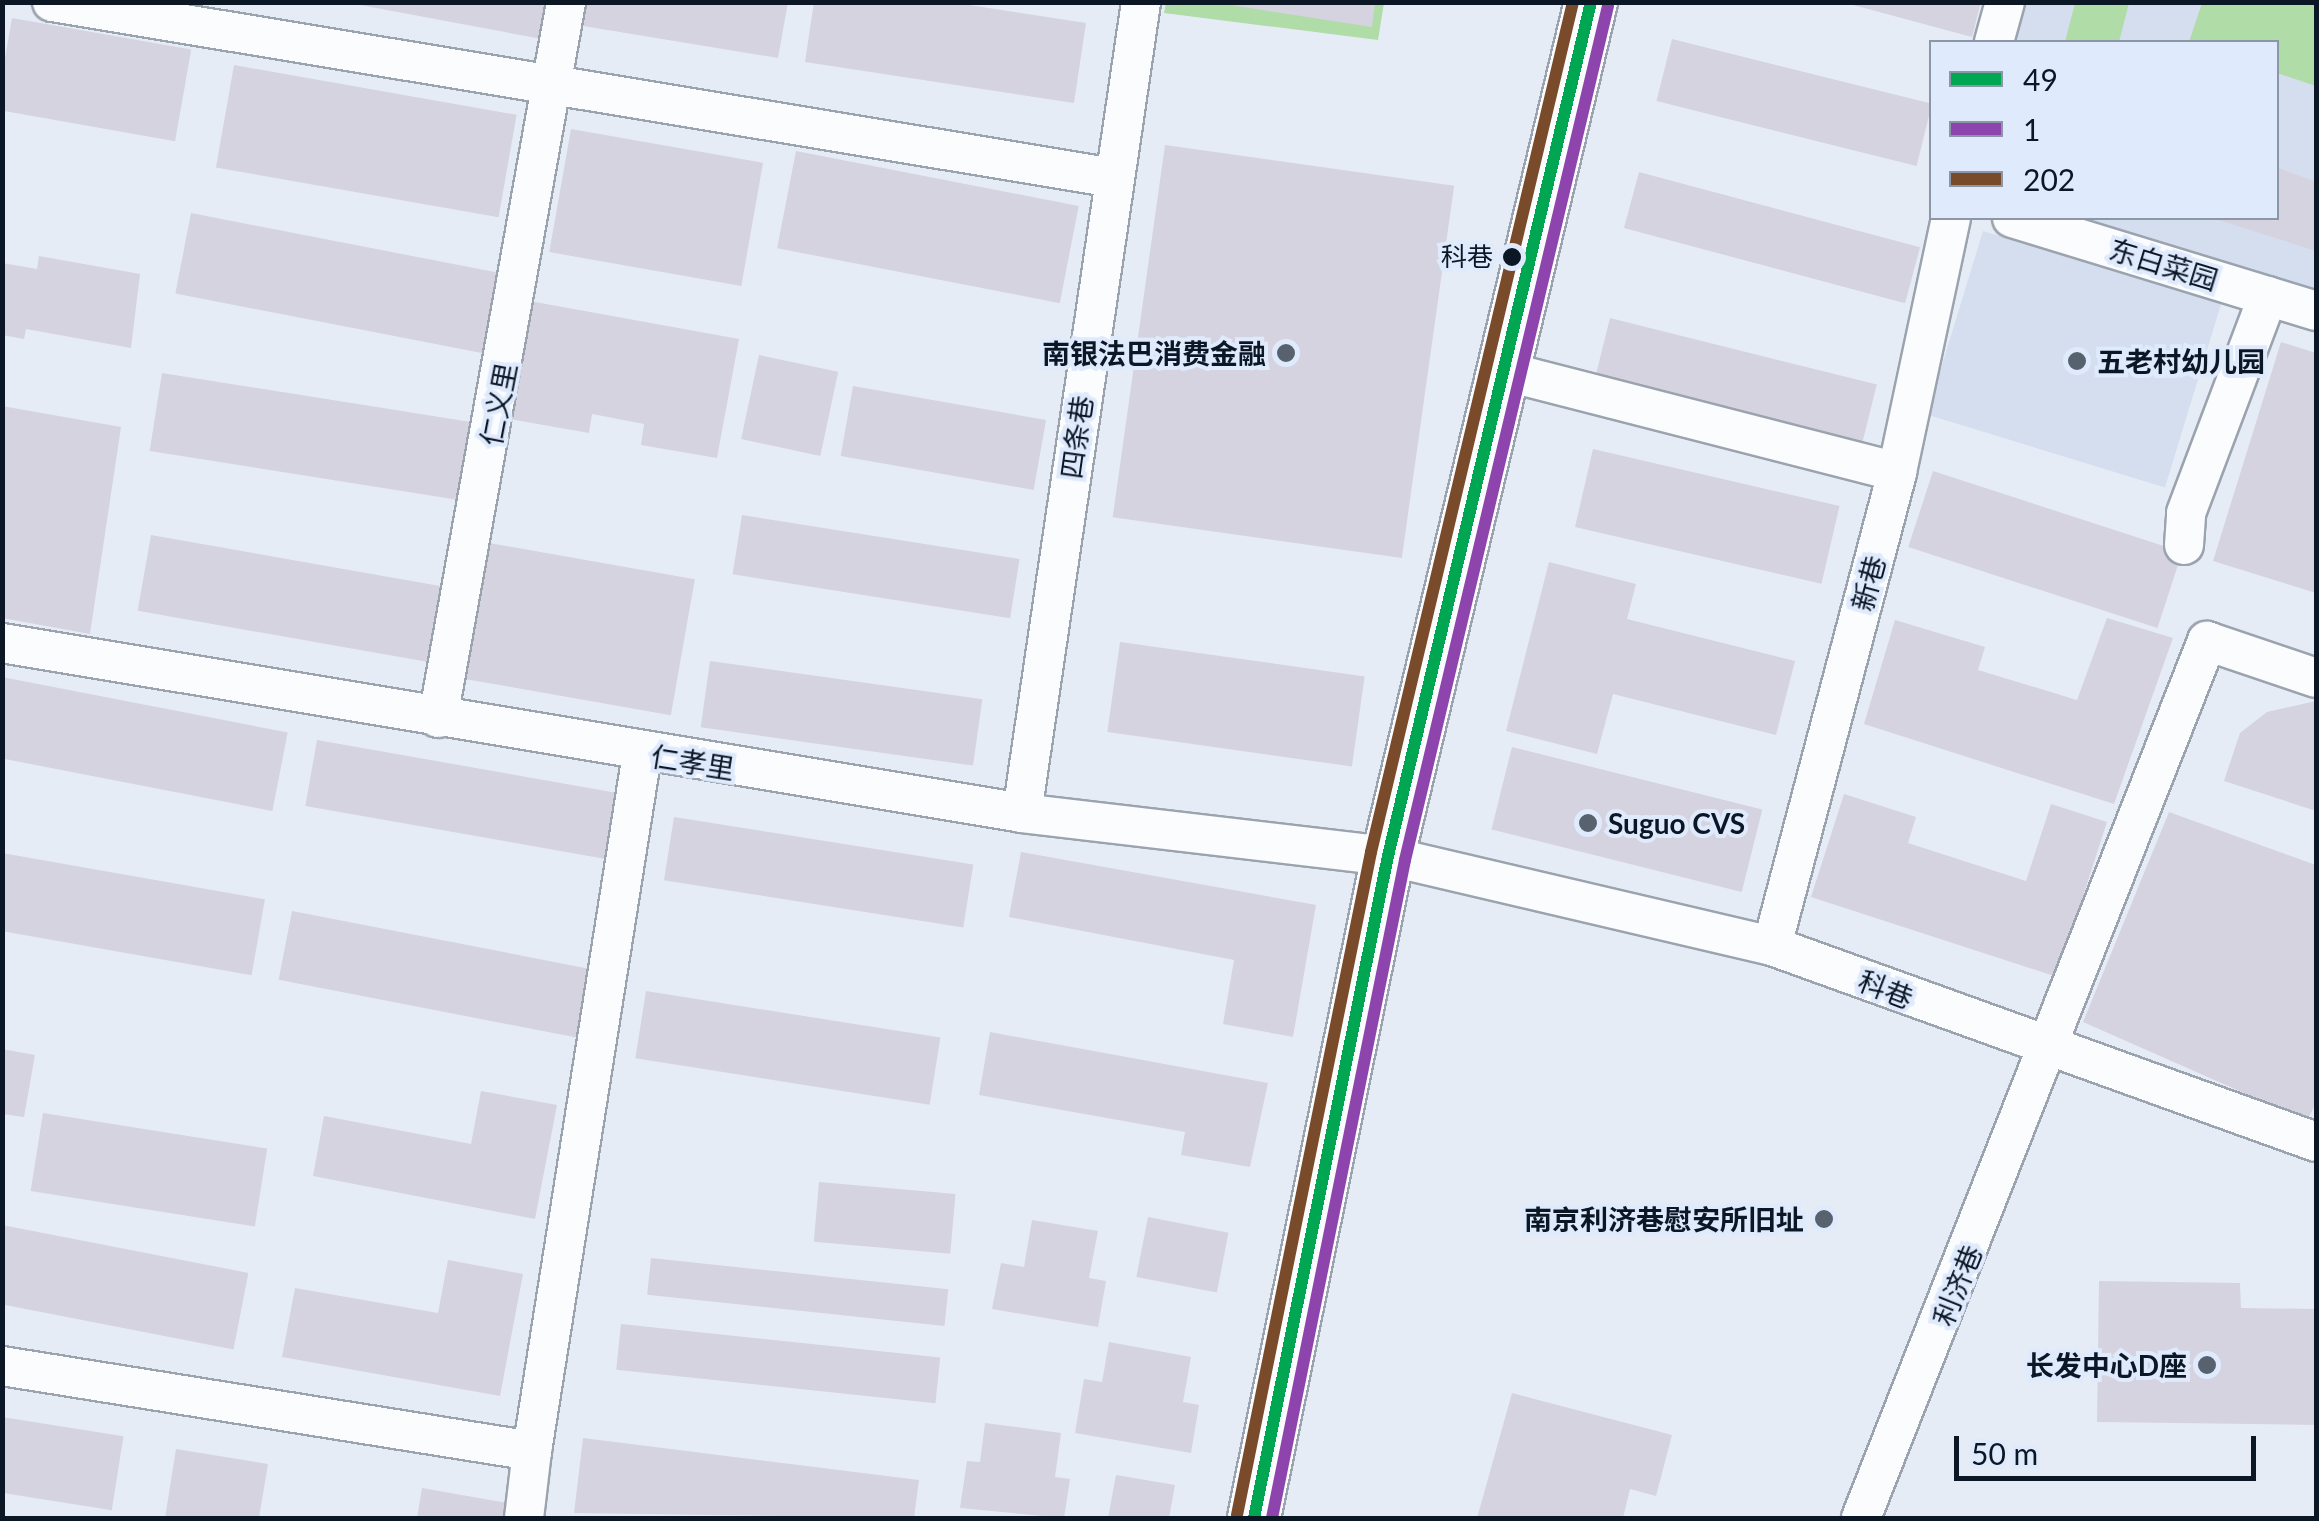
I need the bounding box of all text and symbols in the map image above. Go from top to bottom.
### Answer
legend [1929,40,2279,220]
text: 49 [2023,61,2058,97]
text: 1 [2023,111,2040,147]
text: 202 [2023,161,2075,197]
street label: 东白菜园 [2106,232,2222,296]
place label: 科巷 [1441,241,1493,273]
marker: 科巷 [1502,247,1522,267]
place label: 南银法巴消费金融 [1042,336,1266,370]
marker: 南银法巴消费金融 [1275,342,1297,364]
place label: 五老村幼儿园 [2097,344,2265,378]
marker: 五老村幼儿园 [2066,350,2088,372]
street label: 仁义里 [473,360,523,448]
street label: 四条巷 [1054,393,1098,481]
street label: 新巷 [1845,552,1891,614]
street label: 仁孝里 [649,739,737,785]
place label: Suguo CVS [1608,806,1745,840]
marker: Suguo CVS [1577,812,1599,834]
street label: 科巷 [1854,963,1918,1015]
place label: 南京利济巷慰安所旧址 [1524,1202,1804,1236]
marker: 南京利济巷慰安所旧址 [1813,1208,1835,1230]
street label: 利济巷 [1926,1240,1988,1330]
place label: 长发中心D座 [2026,1348,2187,1382]
marker: 长发中心D座 [2196,1354,2218,1376]
scale bar [1959,1416,2262,1478]
text: 50 m [1971,1435,2038,1471]

